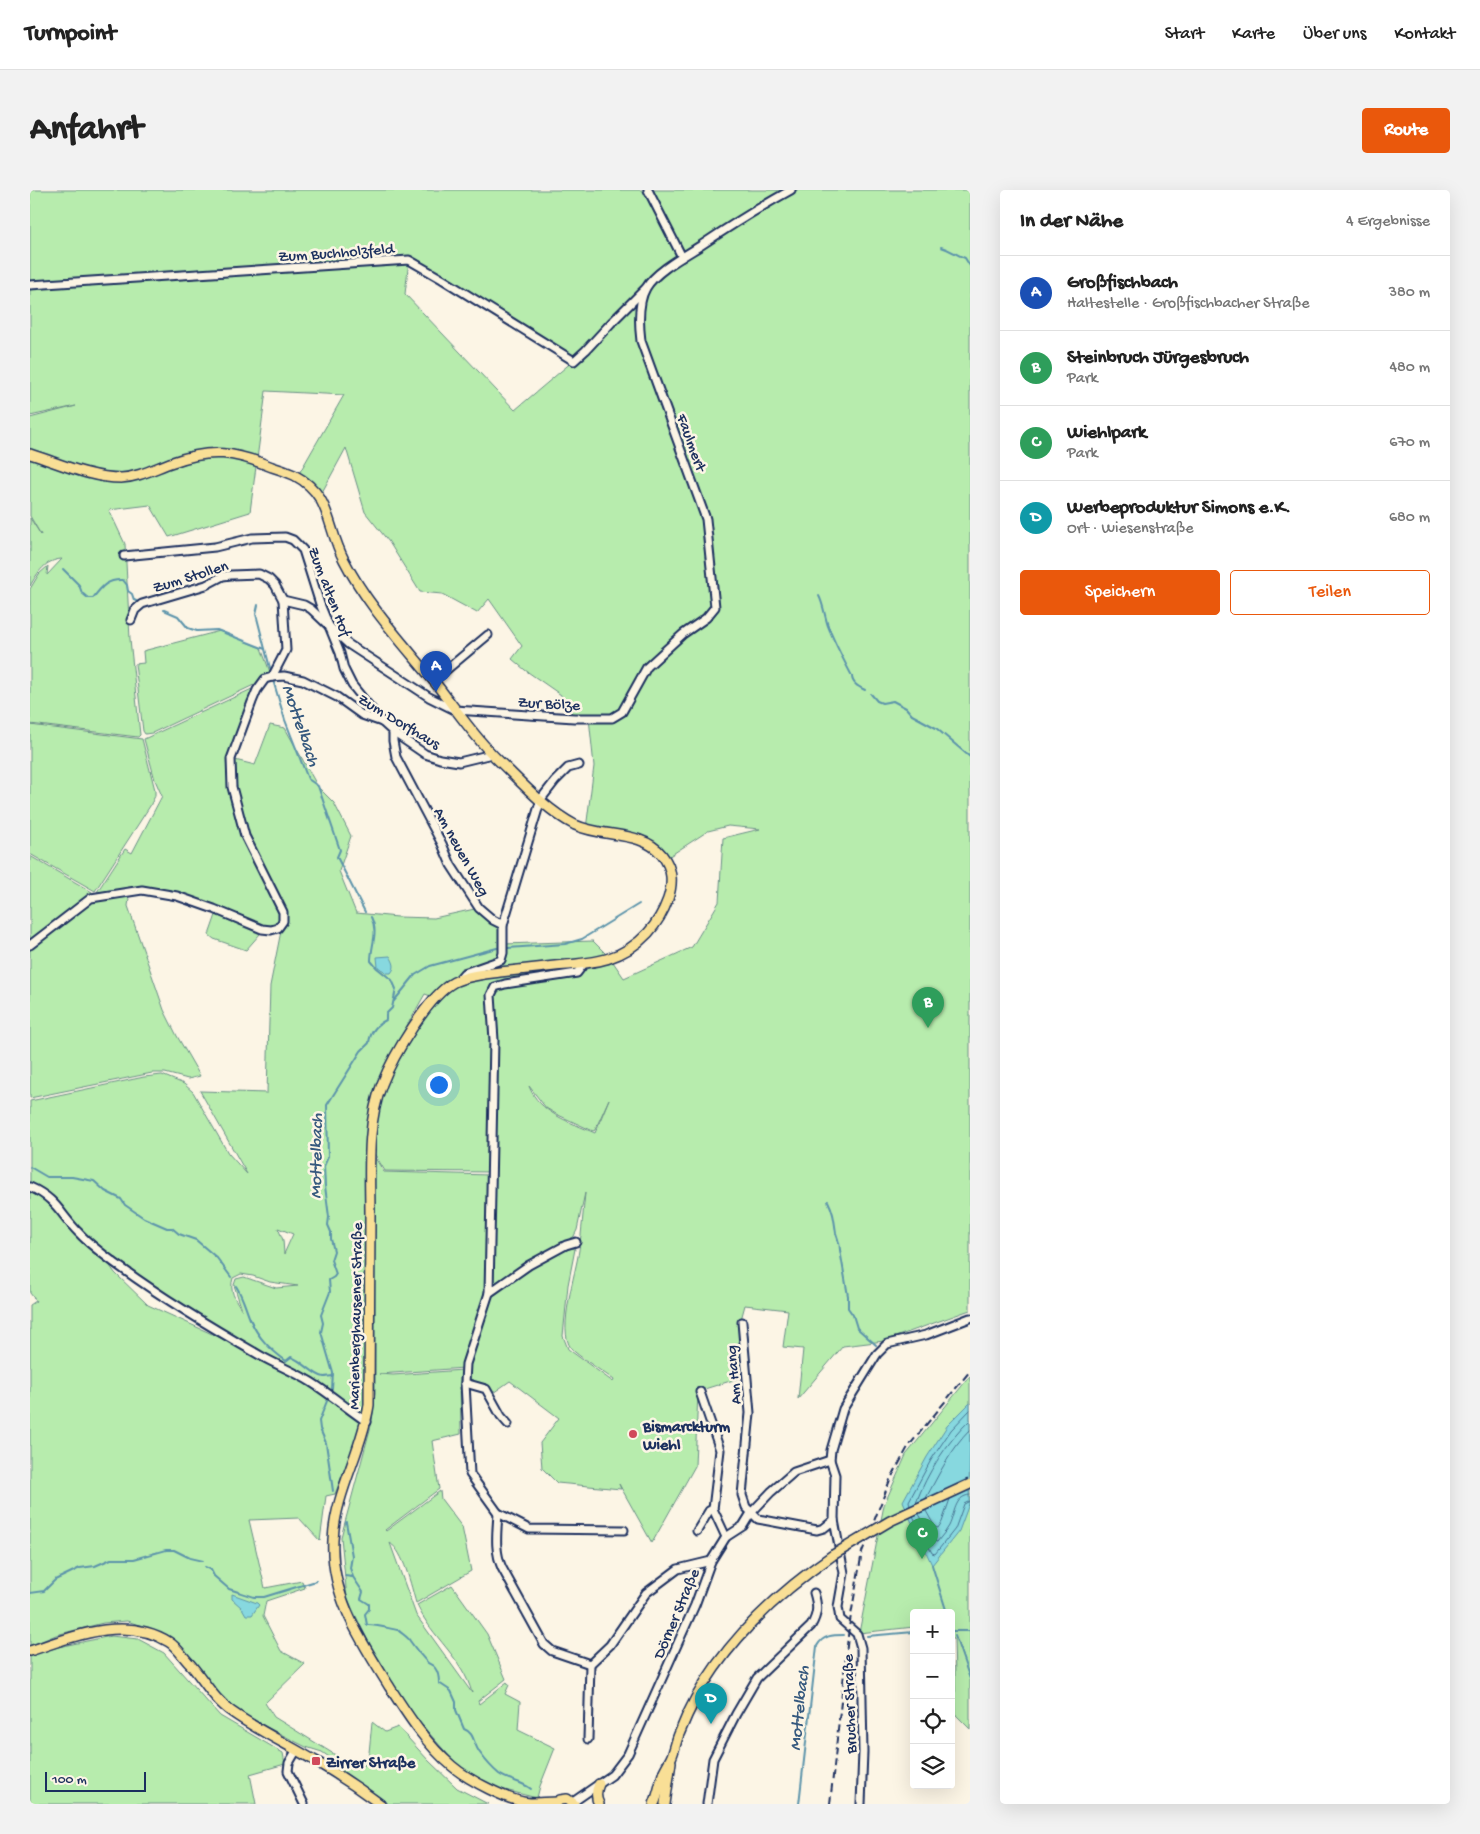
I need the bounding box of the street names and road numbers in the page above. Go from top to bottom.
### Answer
street label: Zum Buchholzfeld [278,241,397,268]
street label: Faulmert [670,411,709,476]
street label: Zum alten Hof [302,545,354,641]
street label: Zum Stollen [151,558,232,599]
street label: Zum Dorfhaus [353,691,444,756]
street label: Zur Bölze [517,694,581,717]
street label: Am neuen Weg [428,805,492,900]
street label: Marienberghausener Straße [346,1221,369,1410]
street label: Am Hang [723,1344,748,1405]
street label: Dörner Straße [650,1566,706,1663]
street label: Brucher Straße [840,1653,863,1755]

